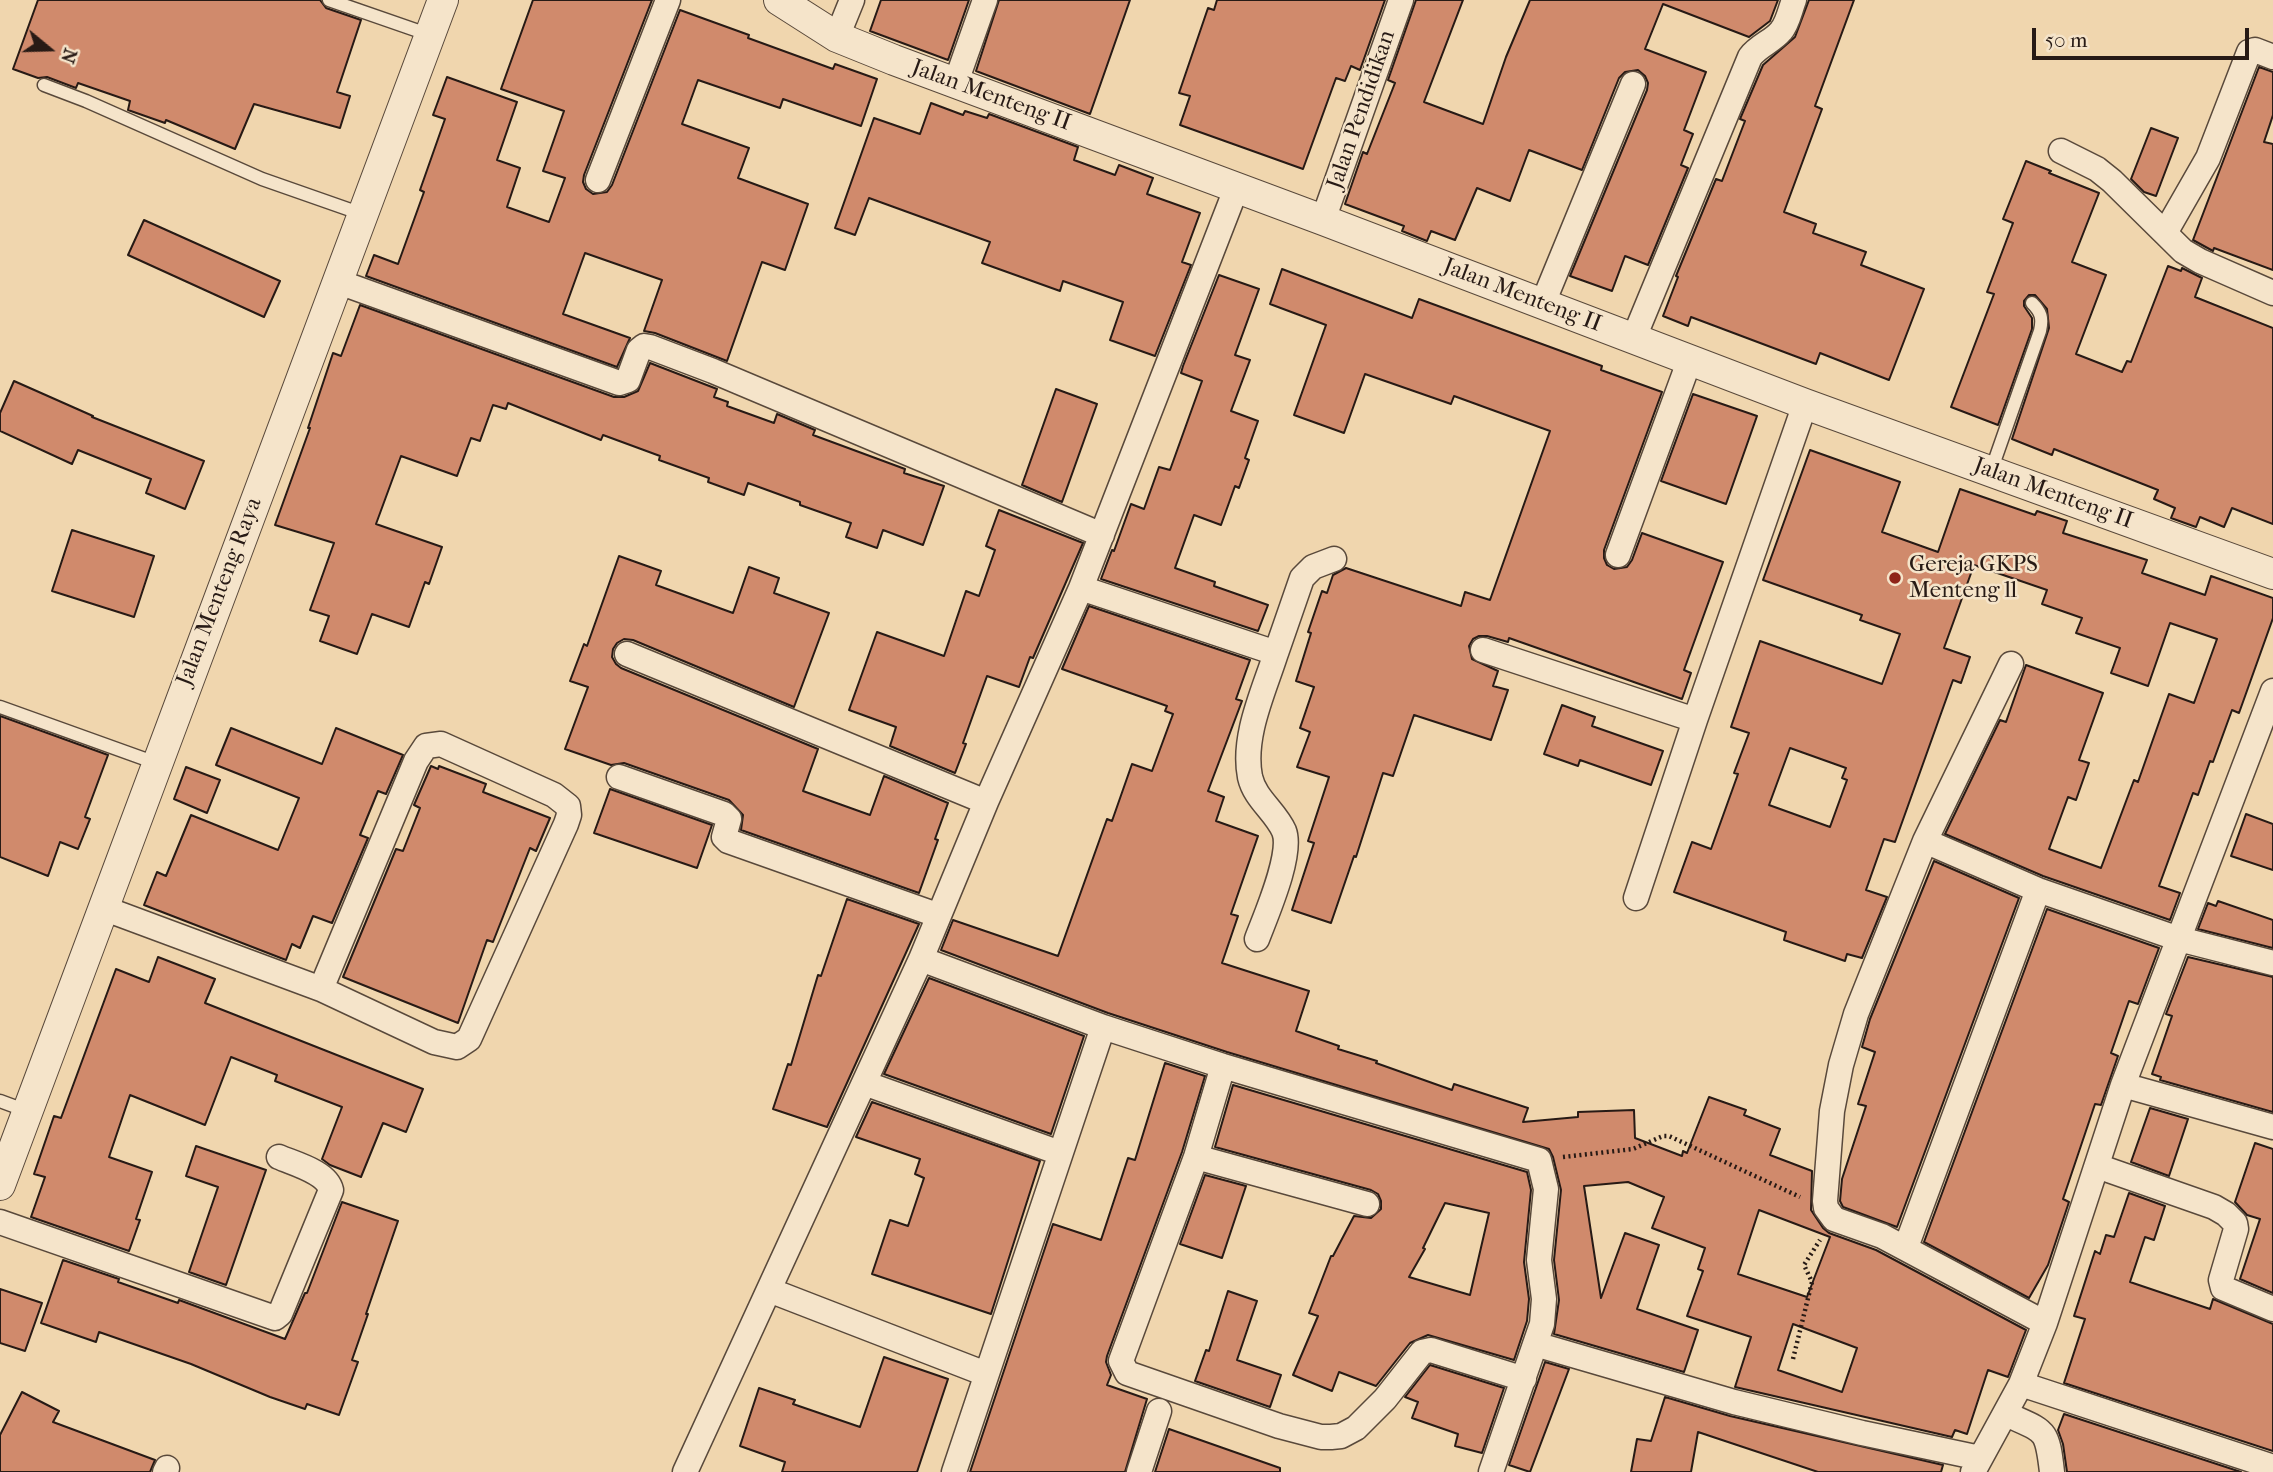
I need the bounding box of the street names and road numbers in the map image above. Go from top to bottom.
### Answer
street label: Jalan Pendidikan [1322,27,1402,193]
street label: Jalan Menteng II [908,54,1074,138]
street label: Jalan Menteng II [1439,253,1605,339]
street label: Jalan Menteng II [1970,452,2136,536]
street label: Jalan Menteng Raya [171,494,269,690]

